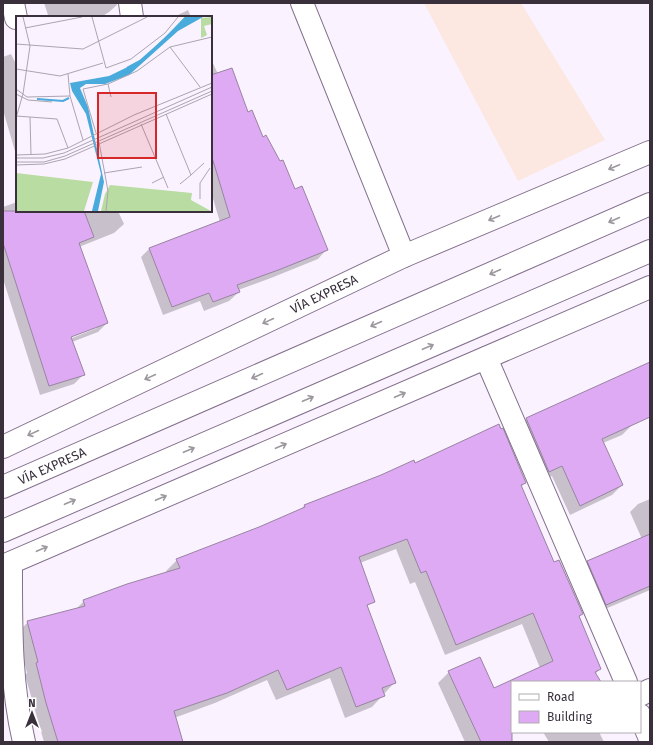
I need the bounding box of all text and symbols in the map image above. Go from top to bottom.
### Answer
inset map [16,16,212,212]
one-way arrow [609,164,621,171]
one-way arrow [489,214,501,222]
one-way arrow [609,217,621,224]
one-way arrow [490,269,502,276]
street label: VÍA EXPRESA [288,271,360,317]
one-way arrow [262,318,274,325]
one-way arrow [370,321,382,328]
one-way arrow [421,343,433,350]
one-way arrow [251,373,263,380]
one-way arrow [145,374,157,381]
one-way arrow [394,390,406,398]
one-way arrow [302,394,314,402]
one-way arrow [27,430,39,437]
one-way arrow [274,442,286,449]
street label: VÍA EXPRESA [16,444,89,488]
one-way arrow [183,446,195,453]
one-way arrow [155,493,167,501]
one-way arrow [63,497,75,505]
one-way arrow [36,545,48,552]
legend [511,681,641,733]
text: Road [547,690,575,704]
north arrow [12,693,52,733]
text: N [28,697,36,710]
text: Building [547,710,593,724]

